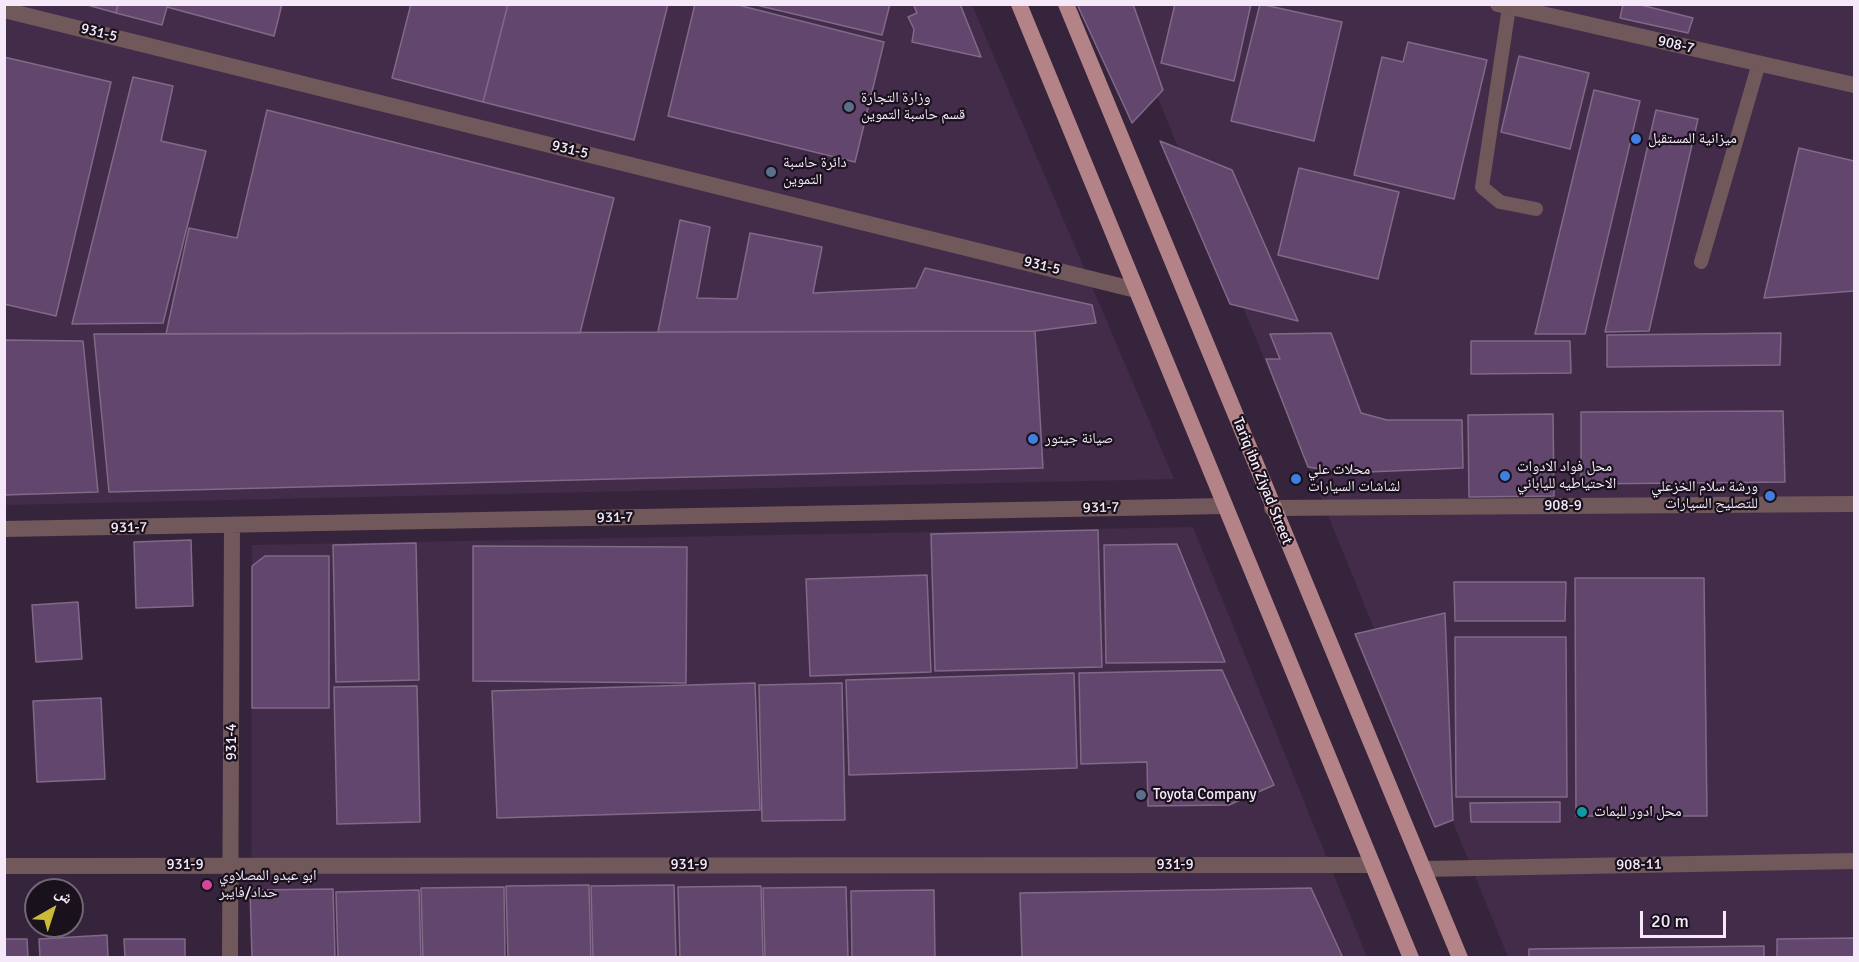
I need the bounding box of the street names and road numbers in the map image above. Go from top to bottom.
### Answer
street label: 931-5 [79,20,119,46]
street label: 908-7 [1656,32,1696,58]
street label: 931-5 [550,137,590,163]
street label: 931-5 [1022,253,1062,279]
street label: Tariq ibn Ziyad Street [1228,415,1296,547]
street label: 908-9 [1544,497,1582,515]
street label: 931-7 [1083,499,1119,517]
street label: 931-7 [597,509,633,527]
street label: 931-7 [111,519,147,537]
street label: 931-4 [223,723,241,761]
street label: 931-9 [166,856,204,874]
street label: 931-9 [670,856,708,874]
street label: 931-9 [1156,856,1194,874]
street label: 908-11 [1616,856,1662,874]

